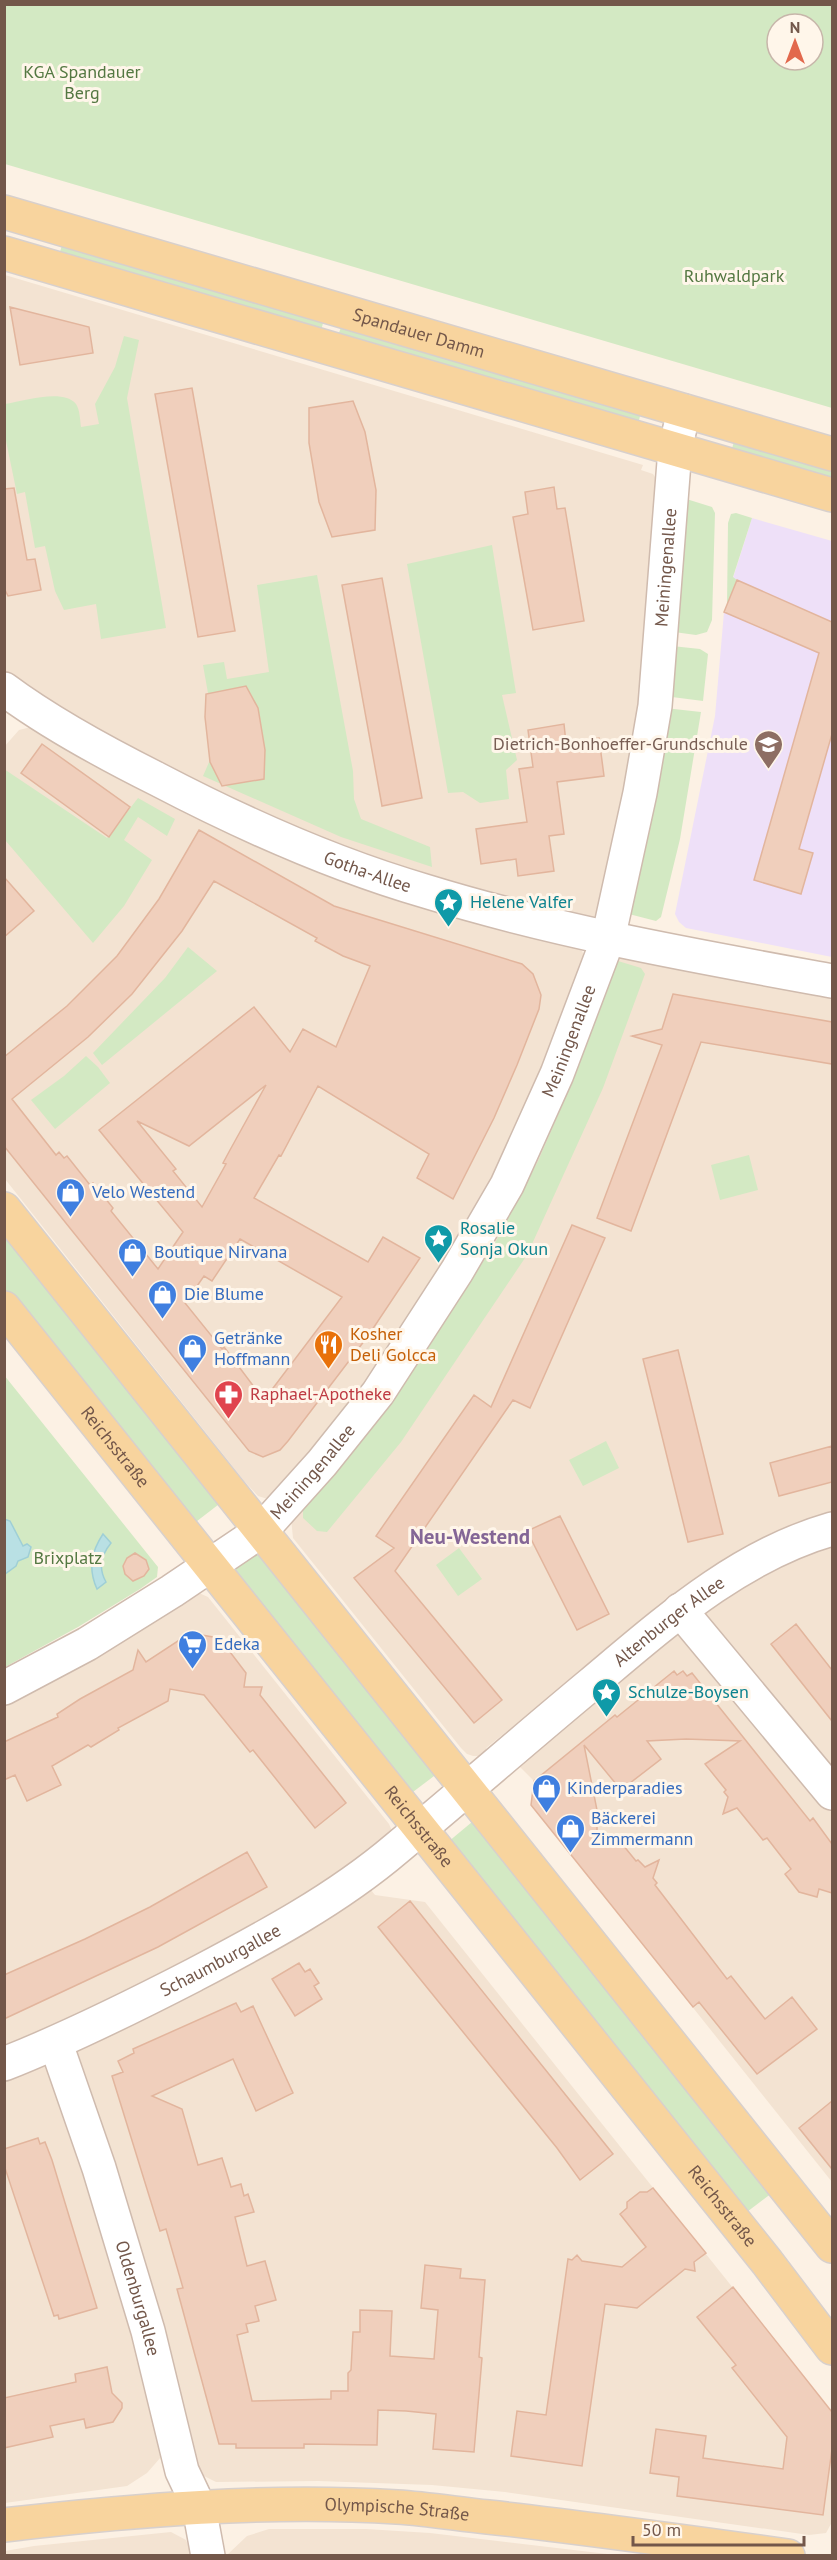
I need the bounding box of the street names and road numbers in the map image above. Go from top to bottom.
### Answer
street label: Spandauer Damm [350,303,488,363]
street label: Meiningenallee [649,507,681,628]
street label: Gotha-Allee [321,845,414,897]
street label: Meiningenallee [536,981,601,1101]
street label: Reichsstraße [76,1401,155,1492]
street label: Meiningenallee [265,1419,360,1524]
street label: Altenburger Allee [608,1571,729,1671]
street label: Reichsstraße [380,1781,459,1872]
street label: Schaumburgallee [156,1918,285,2002]
street label: Reichsstraße [683,2160,762,2251]
street label: Oldenburgallee [110,2238,166,2358]
street label: Olympische Straße [324,2492,471,2526]

